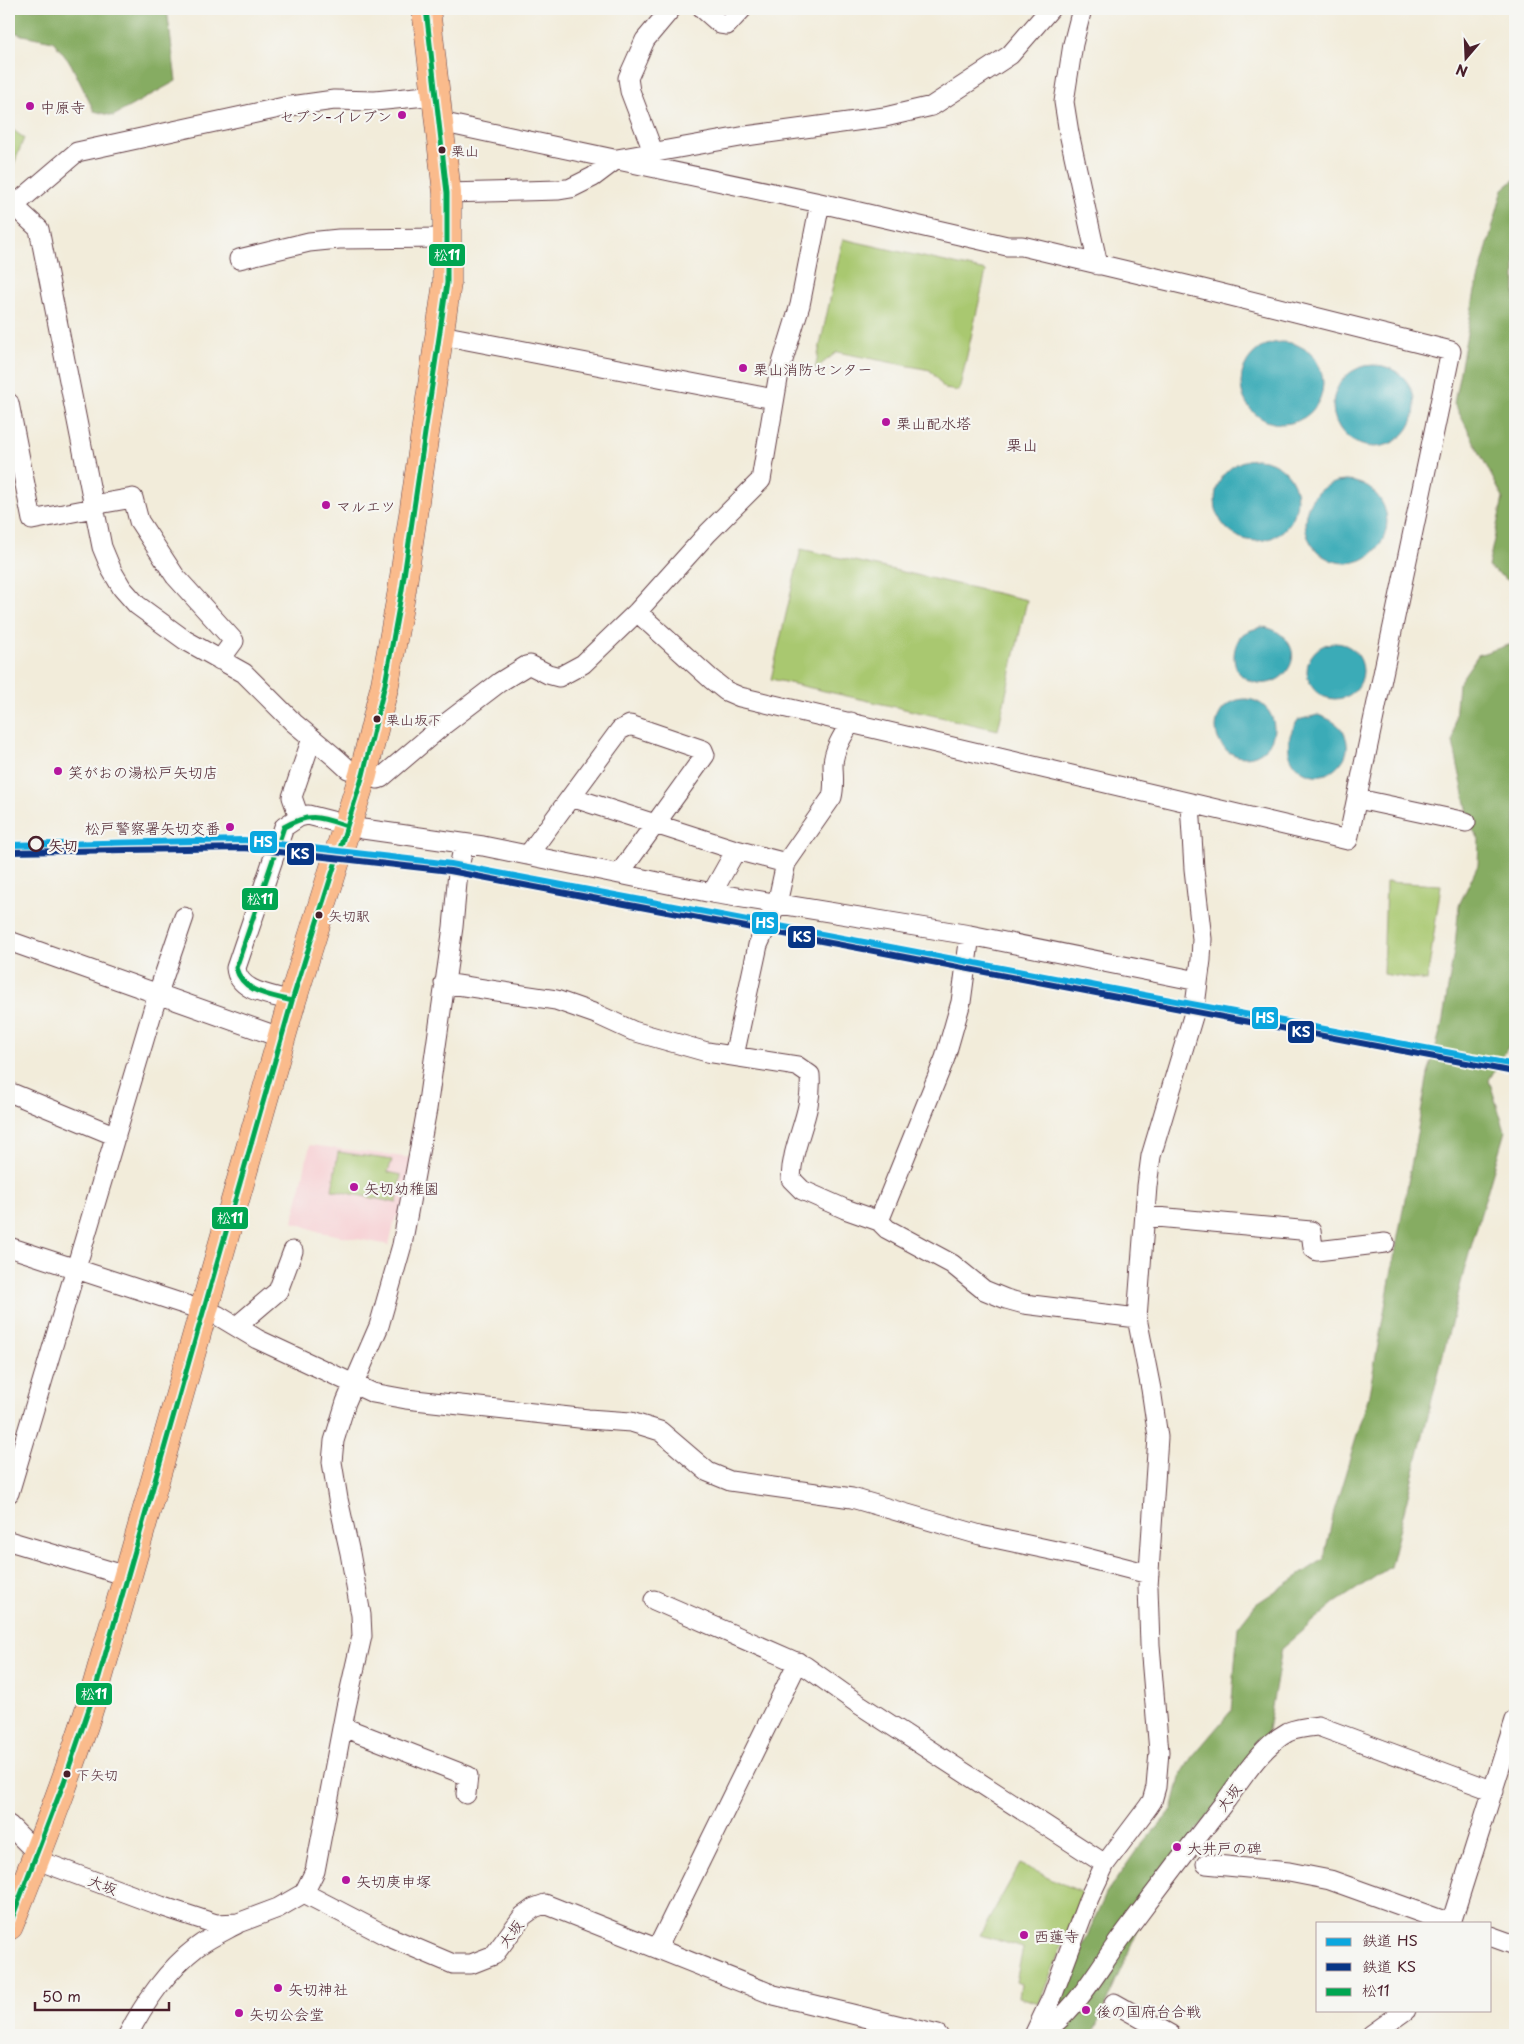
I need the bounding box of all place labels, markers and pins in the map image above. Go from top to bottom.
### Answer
place label: 中原寺 [40,95,85,118]
marker: 中原寺 [24,100,36,112]
place label: セブン-イレブン [280,104,392,127]
marker: セブン-イレブン [396,109,408,121]
place label: 栗山 [451,140,479,161]
marker: 栗山 [437,145,447,155]
place label: 栗山消防センター [753,357,872,380]
marker: 栗山消防センター [737,362,749,374]
place label: 栗山配水塔 [896,411,971,434]
marker: 栗山配水塔 [880,416,892,428]
place label: マルエツ [336,494,396,517]
marker: マルエツ [320,499,332,511]
place label: 栗山坂下 [386,709,442,730]
marker: 栗山坂下 [372,714,382,724]
place label: 笑がおの湯松戸矢切店 [68,760,218,783]
marker: 笑がおの湯松戸矢切店 [52,765,64,777]
place label: 松戸警察署矢切交番 [85,816,220,839]
marker: 松戸警察署矢切交番 [224,821,236,833]
place label: 矢切 [48,833,78,856]
marker: 矢切 [28,836,44,852]
place label: 矢切駅 [328,905,370,926]
marker: 矢切駅 [314,910,324,920]
place label: 矢切幼稚園 [364,1176,439,1199]
marker: 矢切幼稚園 [348,1181,360,1193]
place label: 下矢切 [76,1764,118,1785]
marker: 下矢切 [62,1769,72,1779]
place label: 大井戸の碑 [1187,1836,1262,1859]
marker: 大井戸の碑 [1171,1841,1183,1853]
place label: 矢切庚申塚 [356,1869,431,1892]
marker: 矢切庚申塚 [340,1874,352,1886]
place label: 西蓮寺 [1034,1924,1079,1947]
marker: 西蓮寺 [1018,1929,1030,1941]
place label: 矢切神社 [288,1977,348,2000]
marker: 矢切神社 [272,1982,284,1994]
place label: 後の国府台合戦 [1096,1999,1201,2022]
place label: 矢切公会堂 [249,2002,324,2025]
marker: 後の国府台合戦 [1080,2004,1092,2016]
marker: 矢切公会堂 [233,2007,245,2019]

